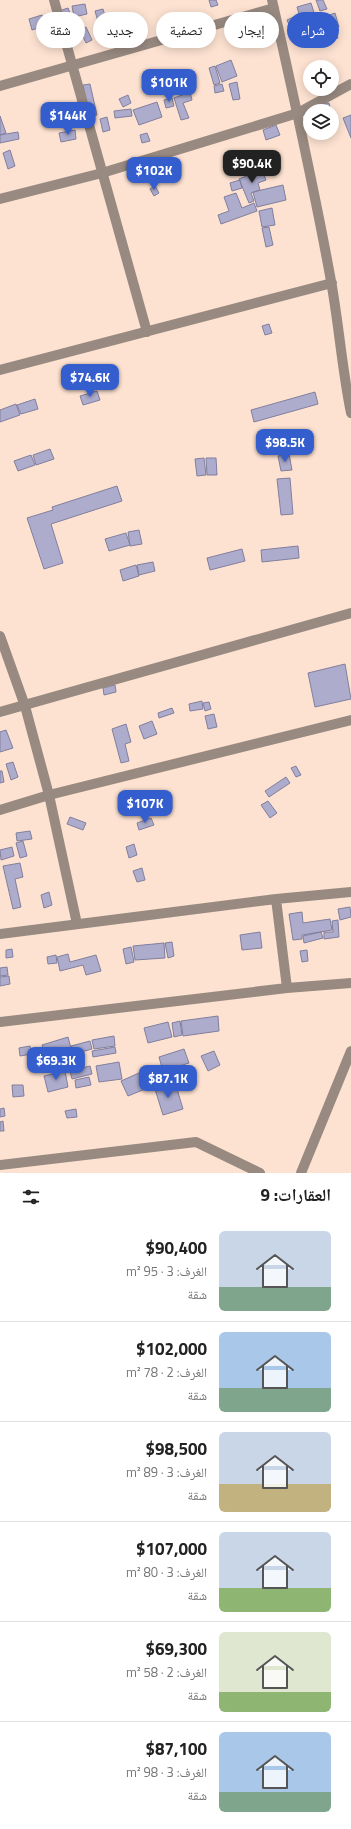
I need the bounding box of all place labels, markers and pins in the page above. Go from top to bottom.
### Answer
pin: $101K [141,69,197,103]
pin: $144K [40,102,96,136]
pin: $90.4K [219,150,285,184]
pin: $102K [126,157,182,191]
pin: $74.6K [57,364,123,398]
pin: $98.5K [252,429,318,463]
pin: $107K [117,790,173,824]
pin: $69.3K [23,1047,89,1081]
pin: $87.1K [135,1065,201,1099]

